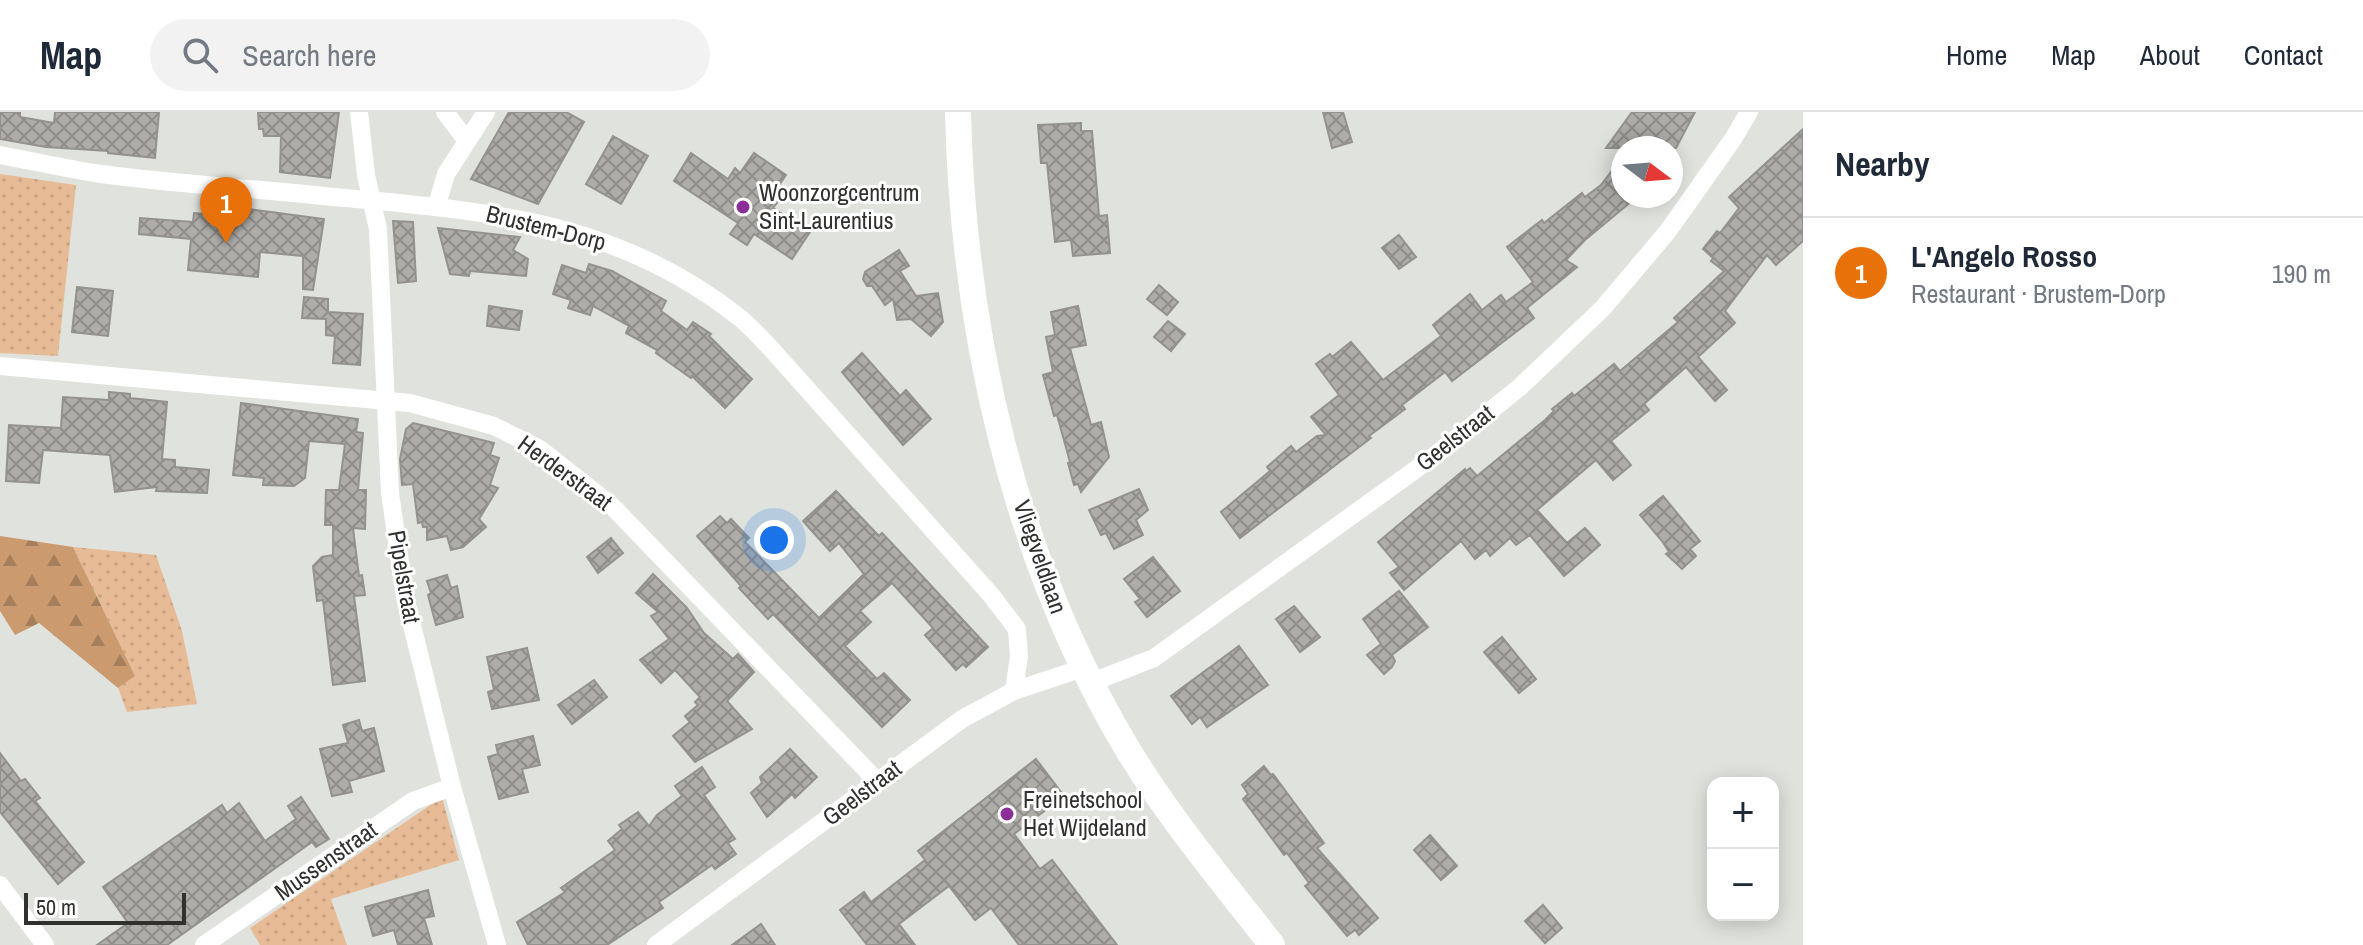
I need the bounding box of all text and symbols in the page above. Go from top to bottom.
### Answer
search box [150,19,710,91]
text: Map [40,30,102,81]
icon: search [178,33,222,77]
text: Search here [242,35,376,75]
text: Home [1946,36,2007,74]
text: Map [2051,36,2096,74]
text: About [2140,36,2200,74]
text: Contact [2244,36,2323,74]
north arrow [1611,136,1683,208]
text: Nearby [1835,141,1930,187]
place label: Woonzorgcentrum Sint-Laurentius [759,176,919,236]
pin: 1 [200,177,252,243]
street label: Brustem-Dorp [483,197,610,257]
marker: Woonzorgcentrum Sint-Laurentius [734,198,752,216]
text: L'Angelo Rosso [1911,236,2097,276]
text: 1 [1855,256,1867,291]
text: 190 m [2272,256,2331,291]
text: Restaurant · Brustem-Dorp [1911,276,2166,311]
street label: Geelstraat [1409,396,1500,478]
street label: Herderstraat [512,427,620,518]
street label: Vliegveldlaan [1007,496,1075,618]
your location [754,520,794,560]
street label: Pipelstraat [381,528,429,626]
street label: Geelstraat [816,752,908,832]
map controls [1707,777,1779,921]
button: + [1707,777,1779,849]
place label: Freinetschool Het Wijdeland [1023,783,1147,843]
marker: Freinetschool Het Wijdeland [998,805,1016,823]
street label: Mussenstraat [268,813,383,907]
button: − [1707,849,1779,921]
scale bar [24,889,186,925]
text: 50 m [36,892,76,922]

